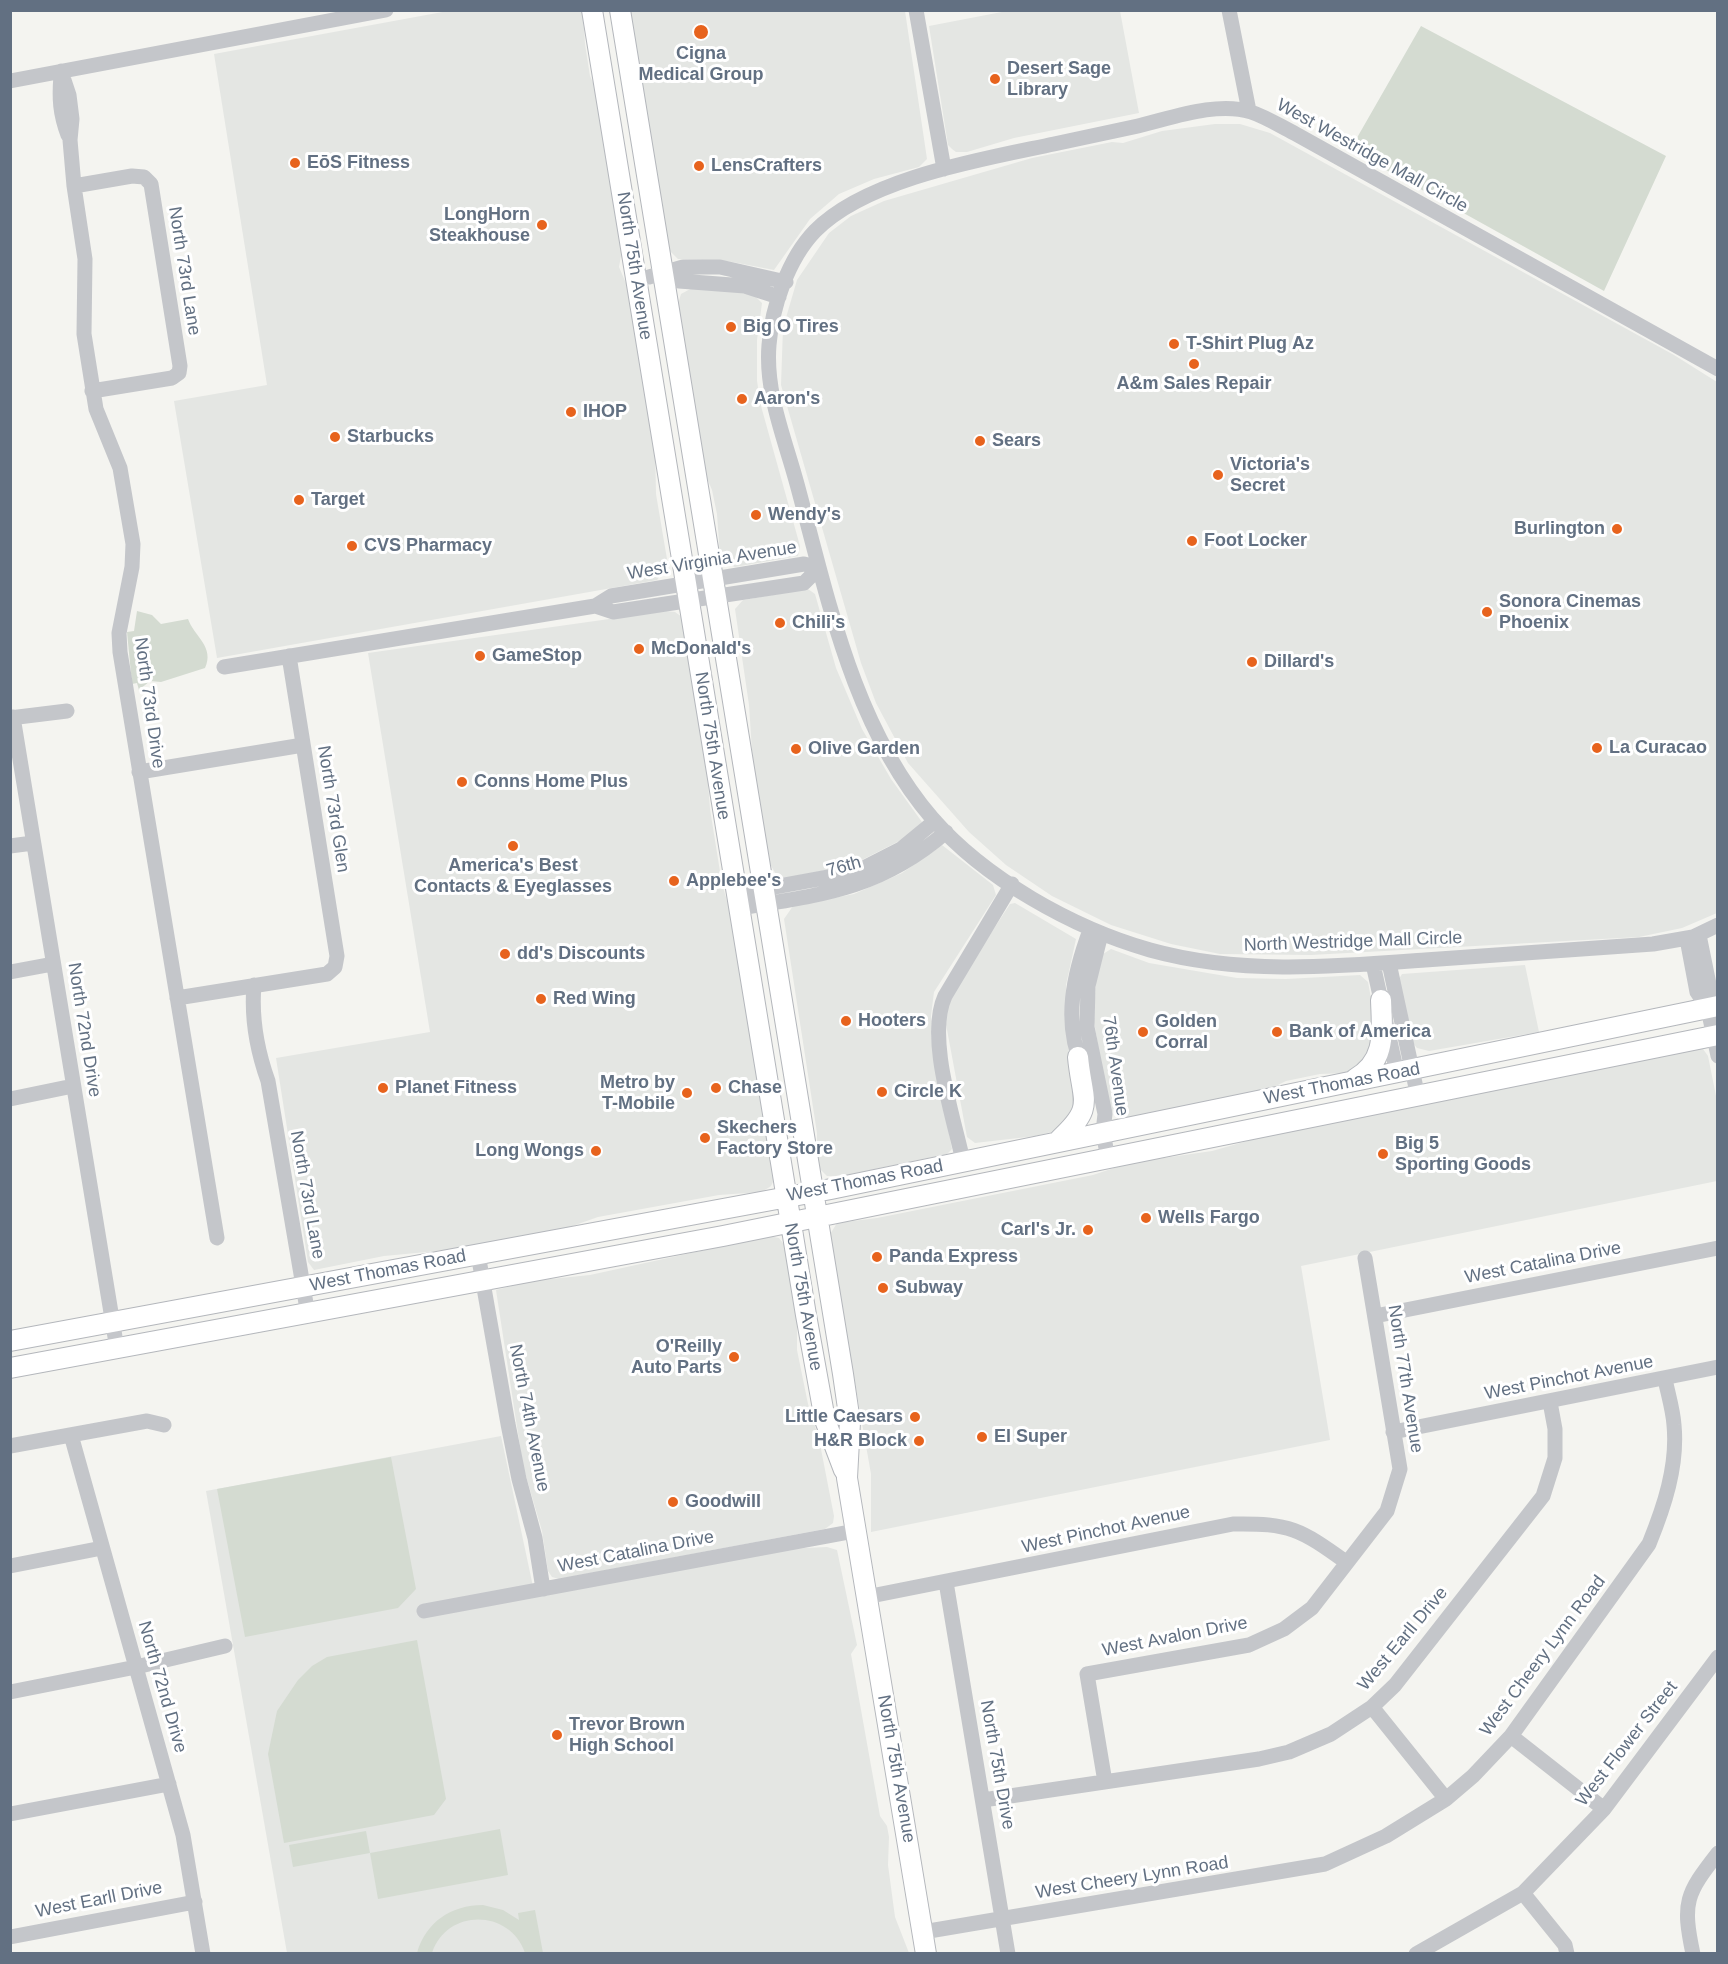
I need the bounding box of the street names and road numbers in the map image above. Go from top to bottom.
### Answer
street label: West Westridge Mall Circle [1273,94,1471,218]
street label: North 75th Avenue [612,190,656,342]
street label: North 73rd Lane [163,205,205,337]
street label: West Virginia Avenue [626,537,798,585]
street label: North 73rd Drive [129,636,169,770]
street label: North 75th Avenue [690,670,734,822]
street label: North 73rd Glen [312,744,354,874]
street label: 76th [824,852,864,882]
street label: North Westridge Mall Circle [1243,927,1463,957]
street label: North 72nd Drive [63,961,105,1099]
street label: 76th Avenue [1097,1015,1133,1117]
street label: West Thomas Road [1262,1058,1422,1110]
street label: North 73rd Lane [285,1129,329,1261]
street label: West Thomas Road [785,1155,945,1207]
street label: North 75th Avenue [779,1221,827,1373]
street label: West Catalina Drive [1463,1237,1623,1289]
street label: West Thomas Road [308,1245,468,1297]
street label: North 77th Avenue [1383,1303,1427,1455]
street label: North 74th Avenue [504,1342,554,1494]
street label: West Pinchot Avenue [1483,1351,1655,1405]
street label: West Pinchot Avenue [1020,1502,1192,1558]
street label: West Catalina Drive [556,1526,716,1578]
street label: West Cheery Lynn Road [1476,1572,1610,1740]
street label: West Earll Drive [1353,1583,1453,1695]
street label: West Avalon Drive [1101,1612,1249,1662]
street label: North 72nd Drive [133,1619,191,1755]
street label: West Flower Street [1571,1677,1683,1811]
street label: North 75th Avenue [872,1693,920,1845]
street label: North 75th Drive [975,1699,1019,1831]
street label: West Cheery Lynn Road [1034,1852,1230,1904]
street label: West Earll Drive [34,1877,164,1923]

